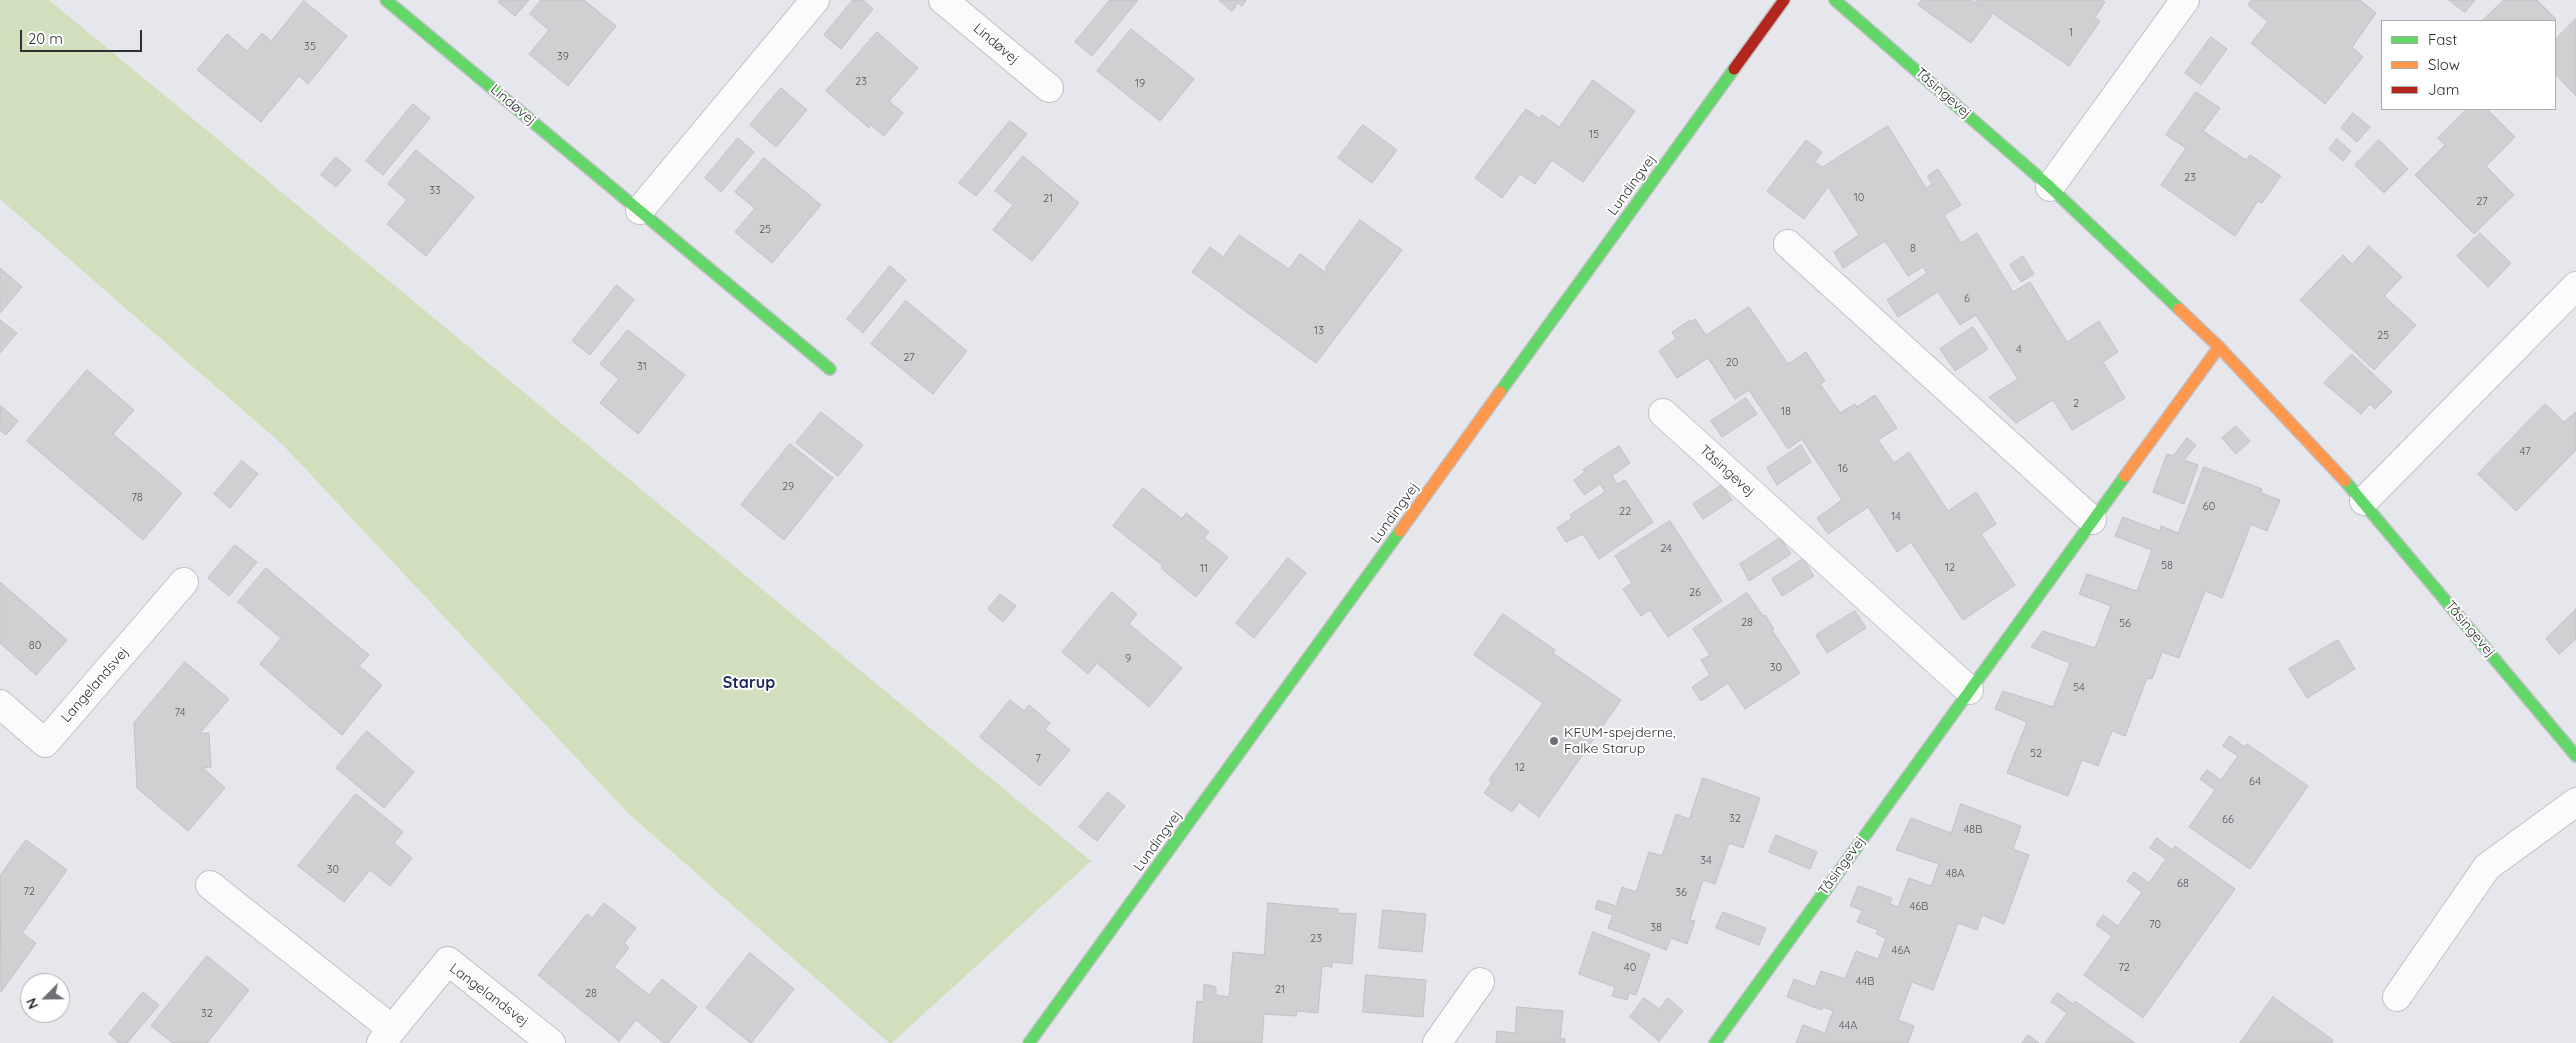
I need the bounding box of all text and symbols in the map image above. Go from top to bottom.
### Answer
scale bar [22,20,145,52]
street label: Lindøvej [970,20,1022,68]
legend [2381,20,2556,110]
house number: 1 [2069,26,2073,40]
text: 20 m [28,29,63,48]
text: Fast [2428,30,2457,49]
house number: 35 [304,40,316,54]
house number: 39 [557,50,569,64]
text: Slow [2428,55,2460,74]
street label: Tåsingevej [1912,64,1974,122]
house number: 23 [855,75,867,89]
house number: 19 [1135,77,1145,91]
text: Jam [2428,80,2459,99]
street label: Lindøvej [487,81,539,129]
house number: 15 [1589,128,1599,142]
street label: Lundingvej [1604,151,1660,219]
house number: 23 [2184,171,2196,185]
house number: 33 [429,184,441,198]
house number: 10 [1854,191,1864,205]
house number: 21 [1043,192,1053,206]
house number: 27 [2476,195,2488,209]
house number: 25 [759,223,771,237]
house number: 8 [1910,242,1916,256]
house number: 6 [1964,292,1970,306]
house number: 13 [1314,324,1324,338]
house number: 25 [2377,329,2389,343]
house number: 4 [2016,343,2022,357]
house number: 27 [903,351,915,365]
house number: 20 [1726,356,1738,370]
house number: 31 [637,360,647,374]
house number: 2 [2073,397,2079,411]
house number: 18 [1781,405,1791,419]
street label: Tåsingevej [1696,442,1758,500]
house number: 47 [2519,445,2531,459]
house number: 16 [1838,462,1848,476]
street label: Lundingvej [1367,479,1423,547]
house number: 29 [782,480,794,494]
house number: 78 [131,491,143,505]
house number: 60 [2203,500,2215,514]
house number: 22 [1619,505,1631,519]
house number: 14 [1891,510,1901,524]
house number: 24 [1660,542,1672,556]
house number: 58 [2161,559,2173,573]
house number: 12 [1945,561,1955,575]
house number: 11 [1200,562,1208,576]
house number: 26 [1689,586,1701,600]
street label: Tåsingevej [2442,597,2498,661]
house number: 28 [1741,616,1753,630]
house number: 56 [2119,617,2131,631]
house number: 80 [29,639,41,653]
street label: Langelandsvej [58,644,132,726]
house number: 9 [1125,652,1131,666]
house number: 30 [1770,661,1782,675]
district label: Starup [723,673,775,693]
house number: 54 [2073,681,2085,695]
house number: 74 [175,706,185,720]
place label: KFUM-spejderne, Falke Starup [1564,725,1676,758]
marker: KFUM-spejderne, Falke Starup [1548,735,1560,747]
house number: 52 [2030,747,2042,761]
house number: 7 [1035,752,1041,766]
house number: 12 [1515,761,1525,775]
house number: 64 [2249,775,2261,789]
street label: Lundingvej [1130,807,1186,875]
house number: 32 [1729,812,1741,826]
house number: 66 [2222,813,2234,827]
house number: 48B [1964,823,1982,837]
street label: Tåsingevej [1815,833,1869,899]
house number: 34 [1700,854,1712,868]
house number: 30 [327,863,339,877]
house number: 48A [1946,867,1964,881]
house number: 68 [2177,877,2189,891]
house number: 72 [23,885,35,899]
house number: 36 [1675,886,1687,900]
house number: 46B [1910,900,1928,914]
house number: 70 [2149,918,2161,932]
house number: 38 [1650,921,1662,935]
house number: 23 [1310,932,1322,946]
house number: 46A [1892,944,1910,958]
street label: Langelandsvej [446,960,532,1030]
house number: 40 [1624,961,1636,975]
house number: 72 [2118,961,2130,975]
north arrow [20,973,70,1023]
house number: 44B [1856,975,1874,989]
house number: 21 [1275,983,1285,997]
house number: 28 [585,987,597,1001]
text: N [22,995,42,1012]
house number: 32 [201,1007,213,1021]
house number: 44A [1839,1019,1857,1033]

